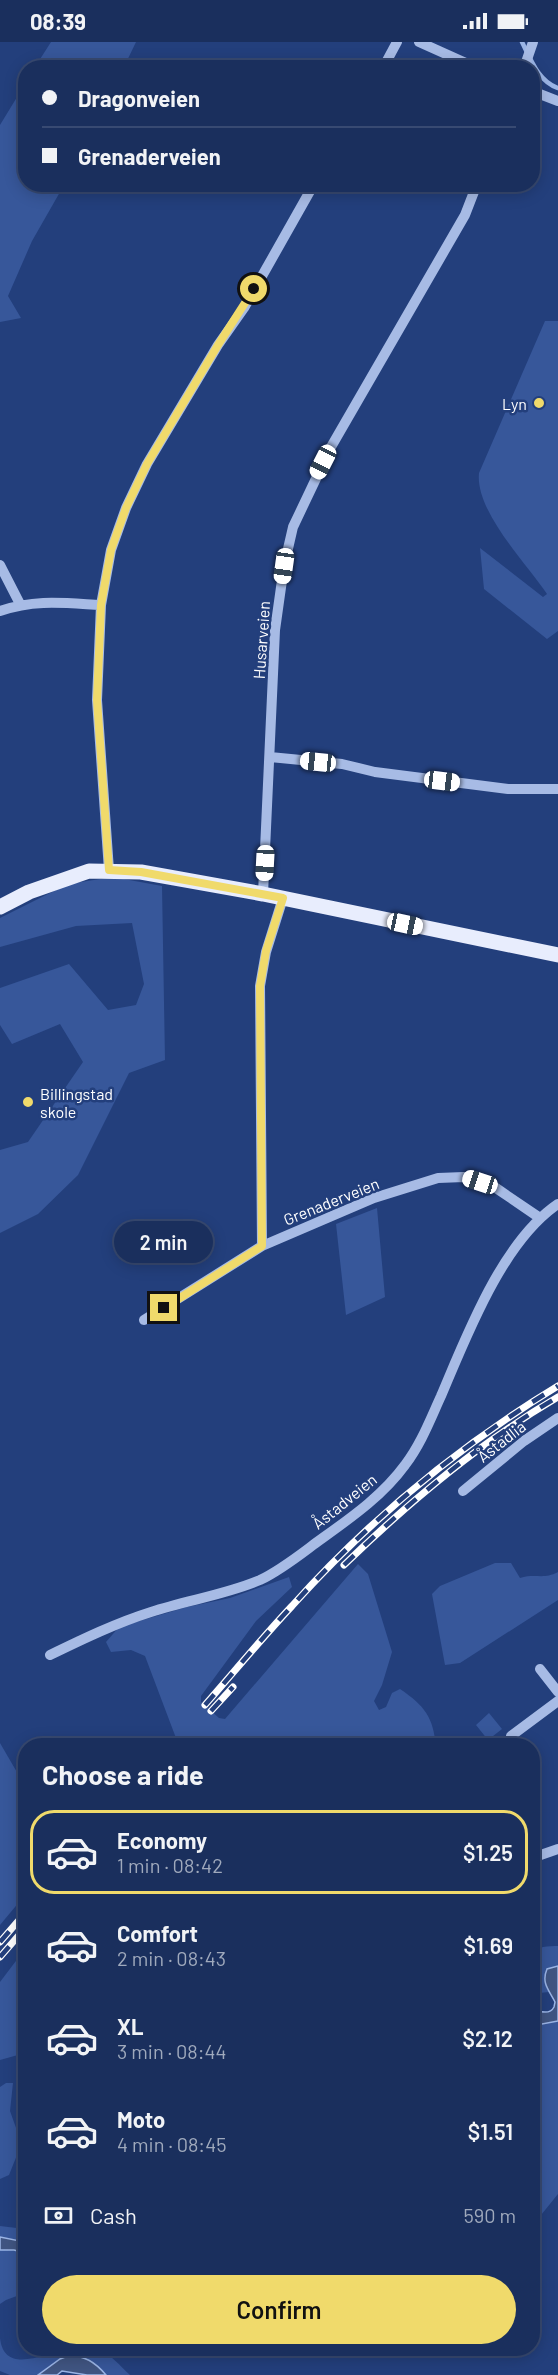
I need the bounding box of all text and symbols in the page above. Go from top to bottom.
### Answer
text: 08:39 [30,8,86,34]
text: Dragonveien [78,85,200,111]
text: Grenaderveien [78,143,221,169]
route start [240,275,267,302]
place label: Lyn [502,394,527,413]
marker: Lyn [532,396,546,410]
car [307,442,339,482]
car [273,547,295,585]
street label: Husarveien [249,600,273,680]
car [299,751,337,773]
car [423,770,461,792]
car [255,845,275,881]
car [386,911,424,937]
place label: Billingstad skole [40,1084,113,1121]
marker: Billingstad skole [21,1095,35,1109]
car [460,1168,500,1196]
street label: Grenaderveien [280,1173,382,1229]
callout: 2 min [114,1221,213,1263]
text: 2 min [140,1230,187,1254]
route end [150,1294,177,1321]
street label: Åstadlia [473,1416,529,1466]
street label: Åstadveien [308,1469,380,1533]
text: Choose a ride [42,1758,204,1790]
icon: car [45,1825,99,1879]
text: Economy [117,1827,207,1853]
text: $1.25 [463,1839,513,1865]
text: 1 min · 08:42 [117,1853,223,1877]
icon: car [45,1918,99,1972]
text: Comfort [117,1920,198,1946]
text: $1.69 [464,1932,513,1958]
text: 2 min · 08:43 [117,1946,226,1970]
icon: car [45,2011,99,2065]
text: XL [117,2013,143,2039]
text: $2.12 [463,2025,513,2051]
text: 3 min · 08:44 [117,2039,226,2063]
icon: car [45,2104,99,2158]
text: Moto [117,2106,165,2132]
text: $1.51 [468,2118,513,2144]
text: 4 min · 08:45 [117,2132,226,2156]
icon: cash [42,2199,75,2232]
text: Cash [90,2202,137,2228]
text: 590 m [463,2203,516,2227]
button: Confirm [42,2275,516,2344]

